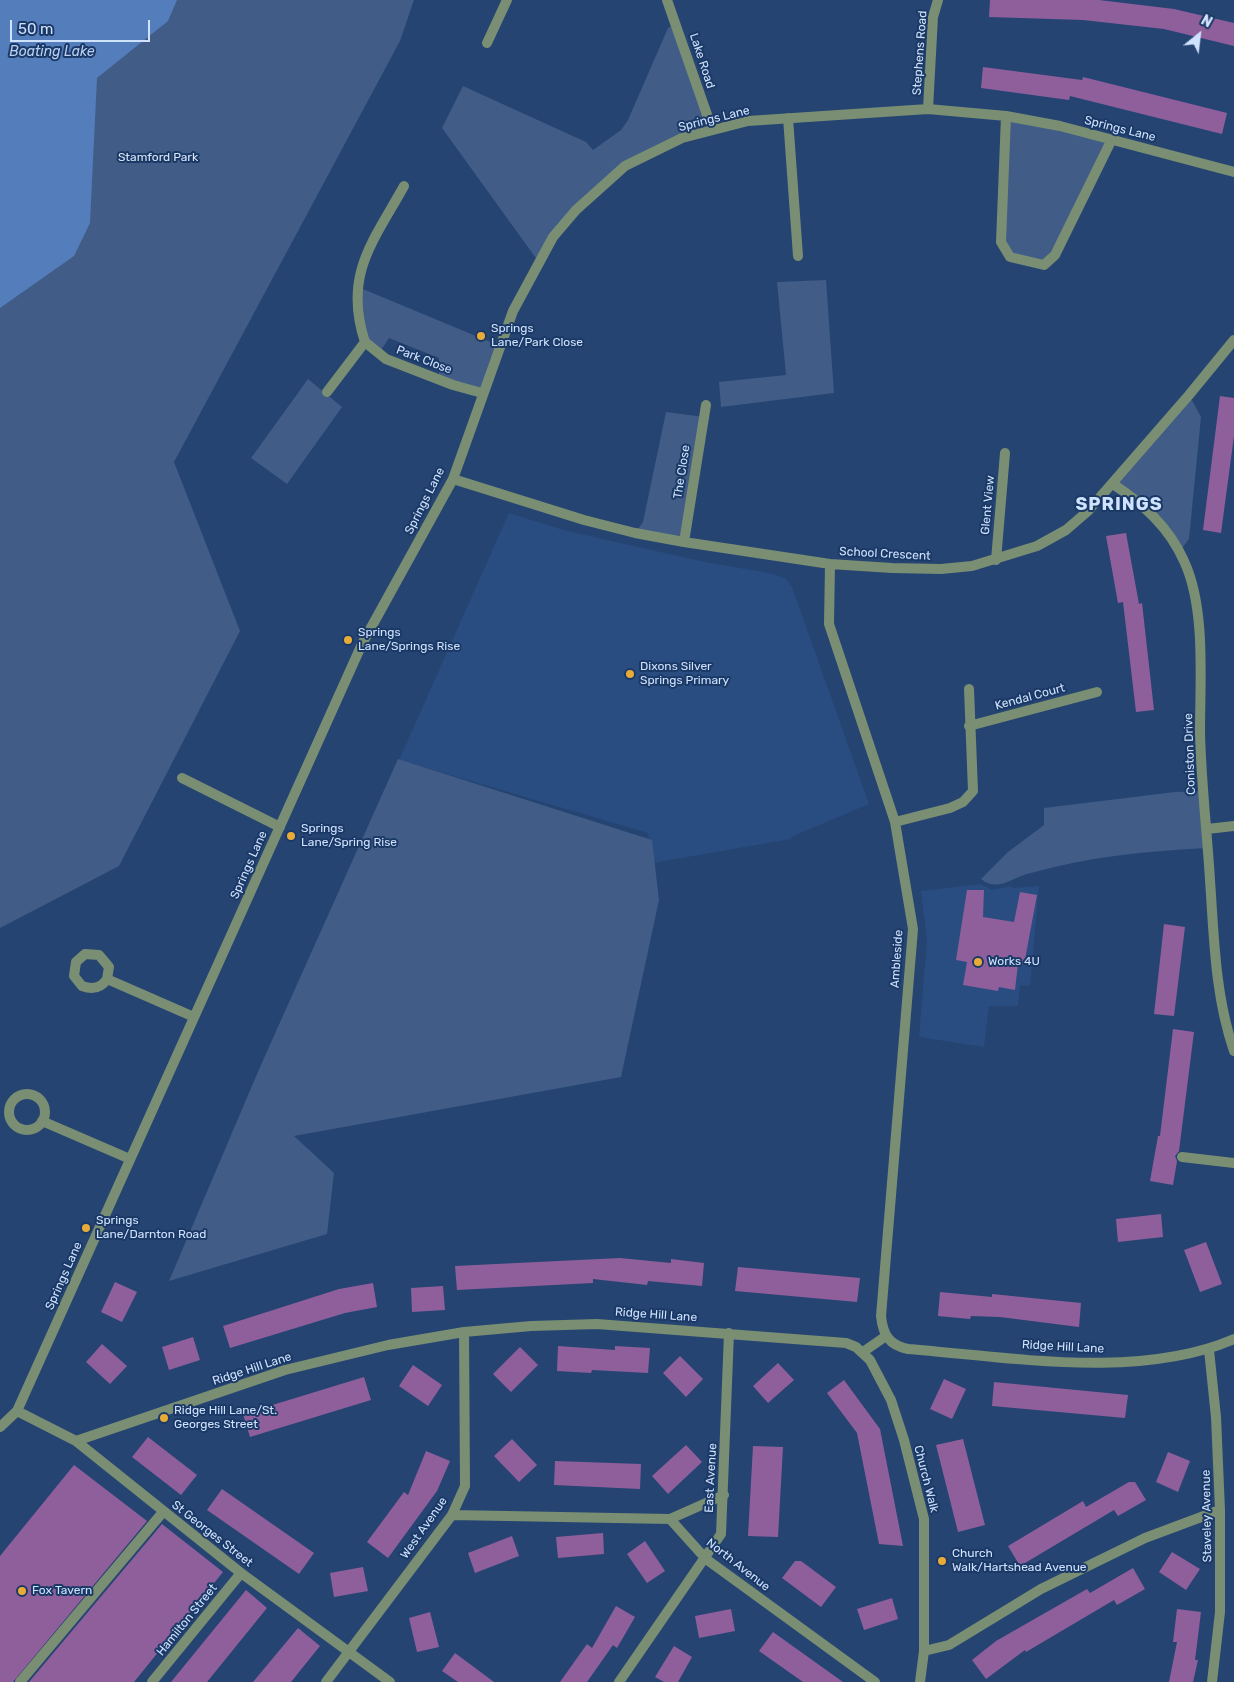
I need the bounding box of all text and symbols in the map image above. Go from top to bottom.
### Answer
scale bar [12,10,152,42]
street label: Stephens Road [910,10,930,96]
north arrow [1174,10,1224,60]
text: N [1198,12,1215,31]
text: 50 m [18,20,53,38]
street label: Lake Road [686,31,718,91]
water label: Boating Lake [9,44,95,60]
street label: Springs Lane [677,103,751,135]
street label: Springs Lane [1083,113,1157,145]
park label: Stamford Park [118,151,198,165]
place label: Springs Lane/Park Close [491,322,583,350]
marker: Springs Lane/Park Close [475,330,487,342]
street label: Park Close [394,343,454,377]
street label: The Close [671,444,693,500]
street label: Springs Lane [402,465,448,537]
street label: Glent View [978,475,998,535]
district label: SPRINGS [1075,494,1163,516]
street label: School Crescent [839,544,931,564]
place label: Springs Lane/Springs Rise [358,626,460,654]
marker: Springs Lane/Springs Rise [342,634,354,646]
place label: Dixons Silver Springs Primary [640,660,729,688]
marker: Dixons Silver Springs Primary [624,668,636,680]
street label: Kendal Court [993,681,1067,713]
street label: Coniston Drive [1181,713,1199,795]
place label: Springs Lane/Spring Rise [301,822,397,850]
street label: Springs Lane [228,829,270,901]
marker: Springs Lane/Spring Rise [285,830,297,842]
street label: Ambleside [888,929,906,989]
place label: Works 4U [988,955,1040,969]
marker: Works 4U [972,956,984,968]
place label: Springs Lane/Darnton Road [96,1214,206,1242]
marker: Springs Lane/Darnton Road [80,1222,92,1234]
street label: Springs Lane [43,1240,85,1312]
street label: Ridge Hill Lane [614,1305,698,1325]
street label: Ridge Hill Lane [1022,1338,1104,1356]
street label: Ridge Hill Lane [211,1349,293,1389]
place label: Ridge Hill Lane/St. Georges Street [174,1404,277,1432]
marker: Ridge Hill Lane/St. Georges Street [158,1412,170,1424]
street label: East Avenue [702,1443,720,1513]
street label: Church Walk [911,1444,941,1514]
street label: Staveley Avenue [1199,1469,1215,1563]
street label: West Avenue [397,1494,451,1562]
street label: St Georges Street [169,1498,255,1570]
street label: North Avenue [703,1536,773,1594]
place label: Church Walk/Hartshead Avenue [952,1547,1087,1575]
marker: Church Walk/Hartshead Avenue [936,1555,948,1567]
street label: Hamilton Street [154,1581,220,1659]
place label: Fox Tavern [32,1584,92,1598]
marker: Fox Tavern [16,1585,28,1597]

